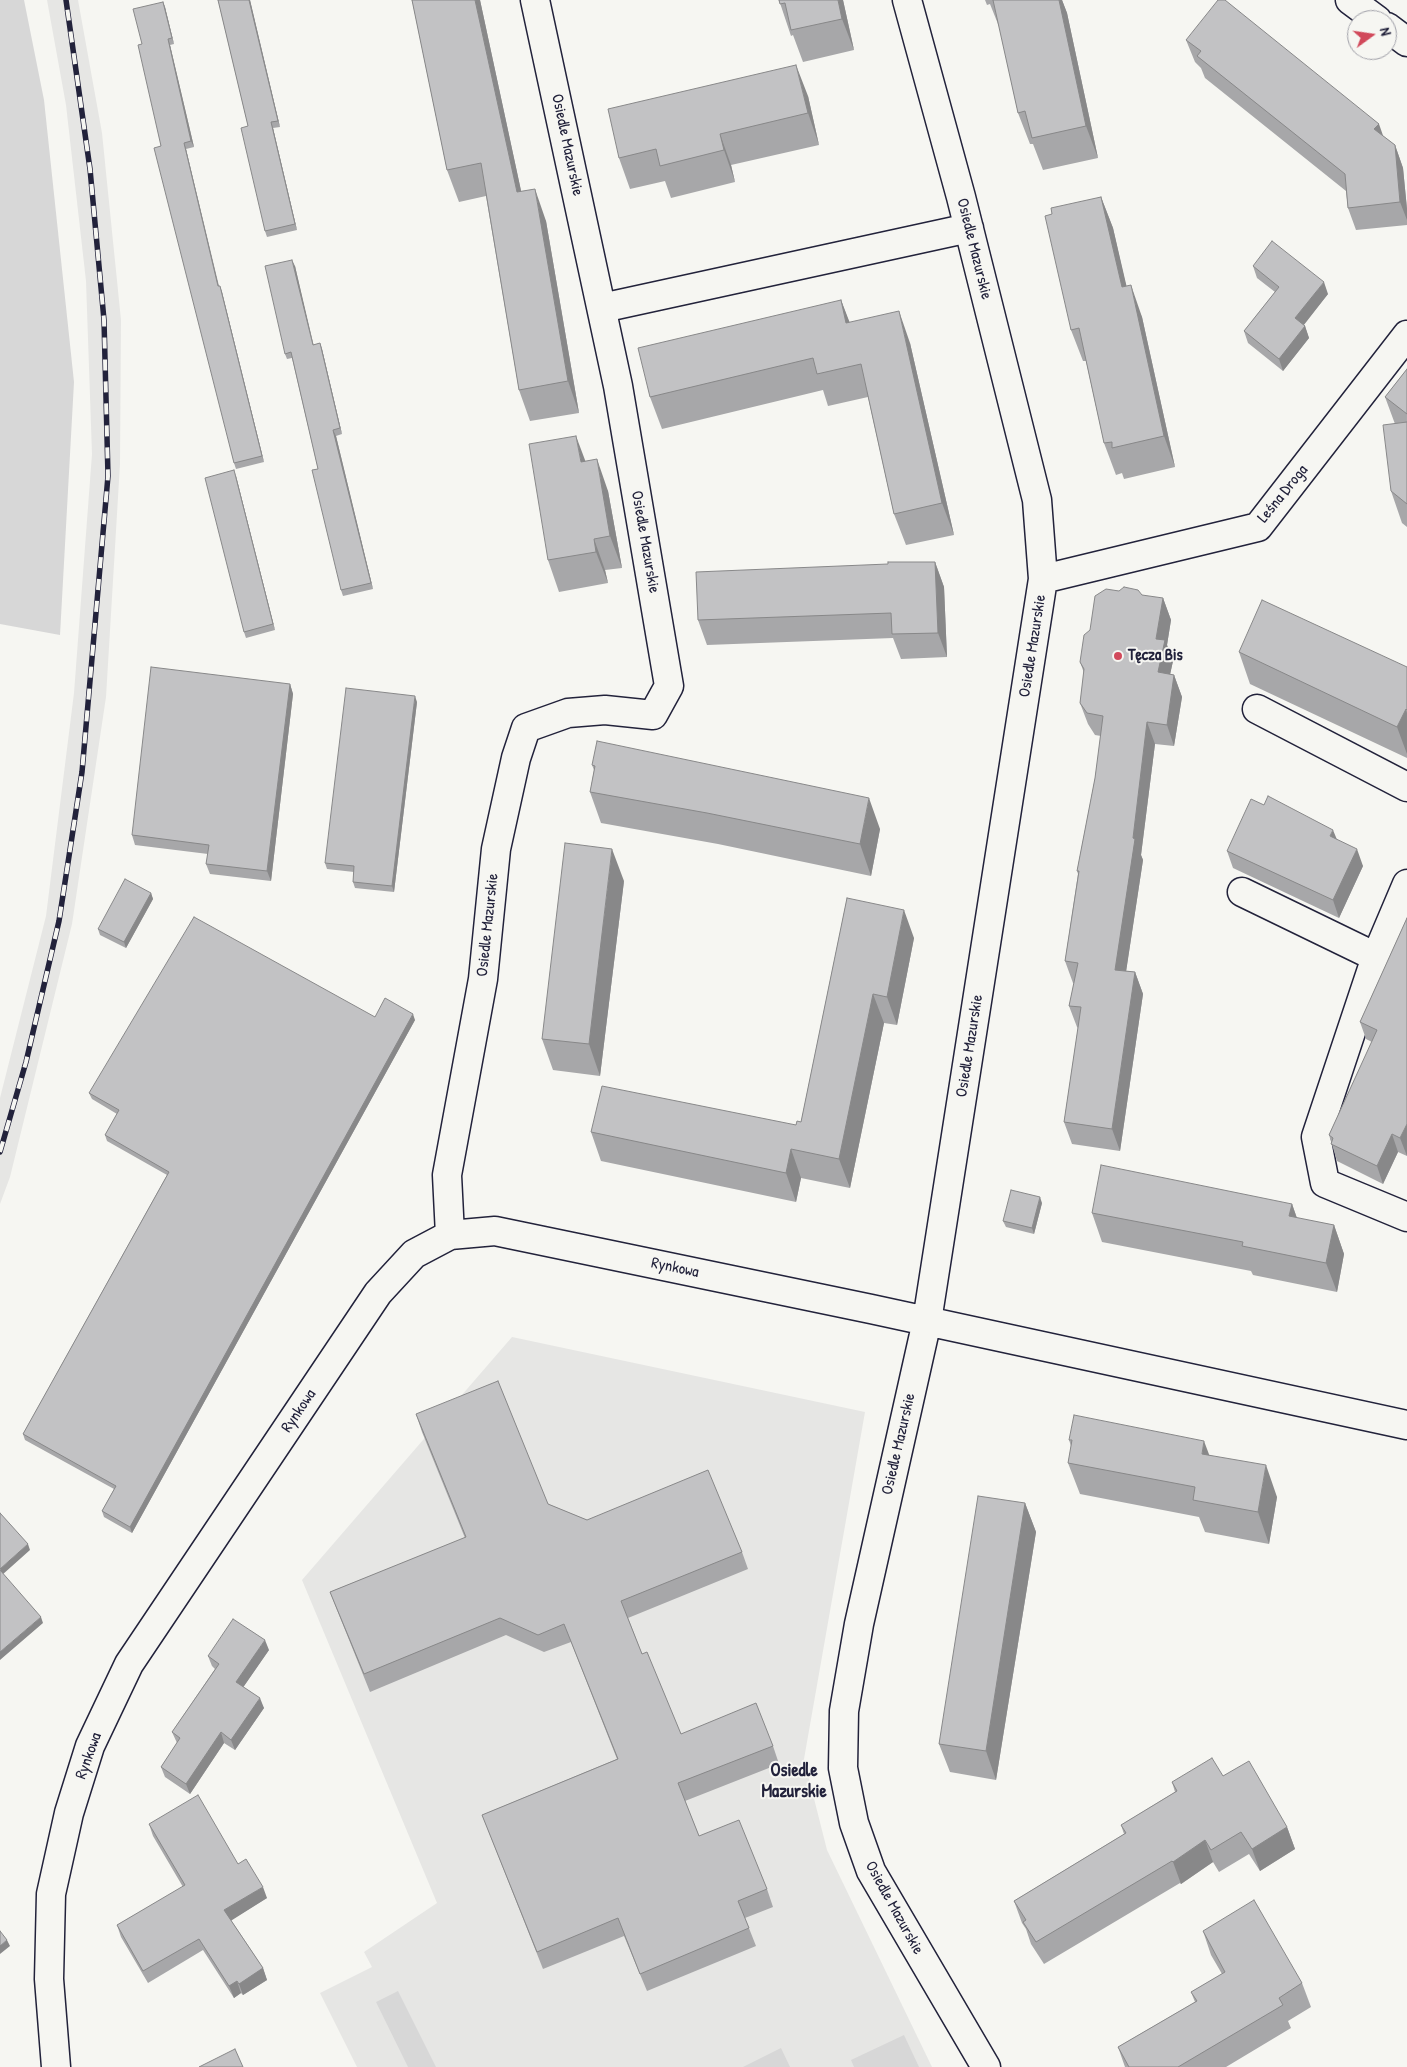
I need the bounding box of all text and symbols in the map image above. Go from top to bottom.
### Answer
north arrow [1347,10,1397,60]
text: N [1376,26,1396,37]
street label: Osiedle Mazurskie [547,92,587,198]
street label: Osiedle Mazurskie [952,196,996,302]
street label: Leśna Droga [1254,461,1312,527]
street label: Osiedle Mazurskie [627,489,663,595]
street label: Osiedle Mazurskie [1015,593,1051,699]
place label: Tęcza Bis [1128,646,1183,666]
marker: Tęcza Bis [1112,650,1124,662]
street label: Osiedle Mazurskie [473,873,503,977]
street label: Osiedle Mazurskie [952,993,988,1099]
street label: Rynkowa [650,1254,700,1282]
street label: Rynkowa [278,1386,320,1436]
street label: Osiedle Mazurskie [878,1391,920,1497]
street label: Rynkowa [72,1730,106,1782]
district label: Osiedle Mazurskie [761,1760,827,1802]
street label: Osiedle Mazurskie [861,1858,927,1958]

